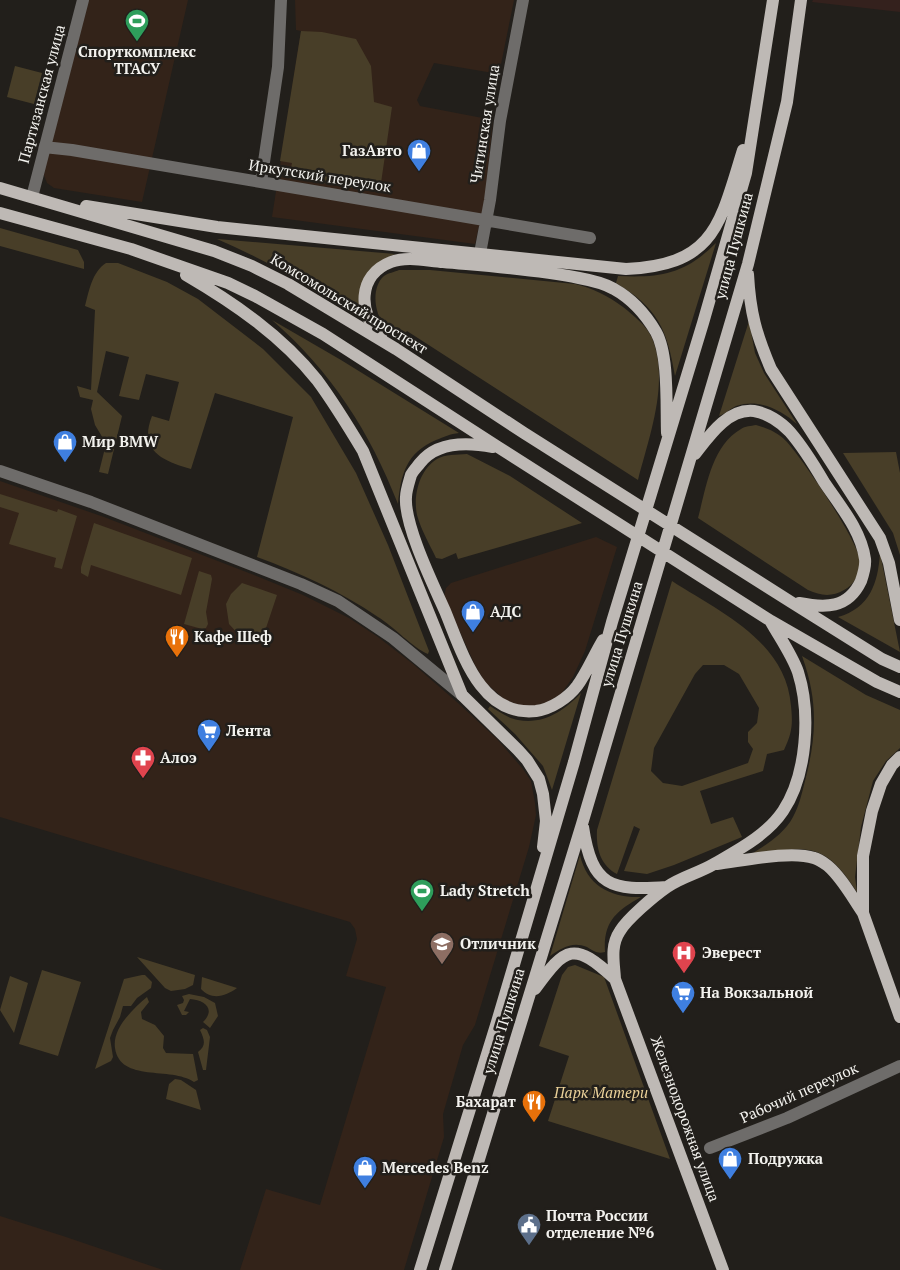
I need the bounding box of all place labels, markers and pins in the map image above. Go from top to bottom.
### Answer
sports icon: Спорткомплекс ТГАСУ [124,8,150,42]
place label: Спорткомплекс ТГАСУ [78,41,196,78]
shop icon: ГазАвто [406,138,432,172]
place label: ГазАвто [342,140,402,160]
shop icon: Мир BMW [52,429,78,463]
place label: Мир BMW [82,431,159,451]
shop icon: АДС [460,599,486,633]
place label: АДС [490,601,521,621]
restaurant icon: Кафе Шеф [164,624,190,658]
place label: Кафе Шеф [194,626,272,646]
supermarket icon: Лента [196,718,222,752]
place label: Лента [225,720,272,740]
pharmacy icon: Алоэ [130,745,156,779]
place label: Алоэ [160,747,197,767]
sports icon: Lady Stretch [409,878,435,912]
place label: Lady Stretch [440,880,530,900]
school or university icon: Отличник [429,931,455,965]
place label: Отличник [460,933,536,953]
hospital icon: Эверест [671,940,697,974]
place label: Эверест [702,942,761,962]
supermarket icon: На Вокзальной [670,980,696,1014]
place label: На Вокзальной [700,982,813,1002]
restaurant icon: Бахарат [521,1089,547,1123]
place label: Бахарат [456,1091,516,1111]
shop icon: Подружка [717,1146,743,1180]
place label: Подружка [748,1148,824,1168]
shop icon: Mercedes Benz [352,1155,378,1189]
place label: Mercedes Benz [382,1157,489,1177]
place label: Почта России отделение №6 [546,1205,655,1242]
public building icon: Почта России отделение №6 [516,1212,542,1246]

